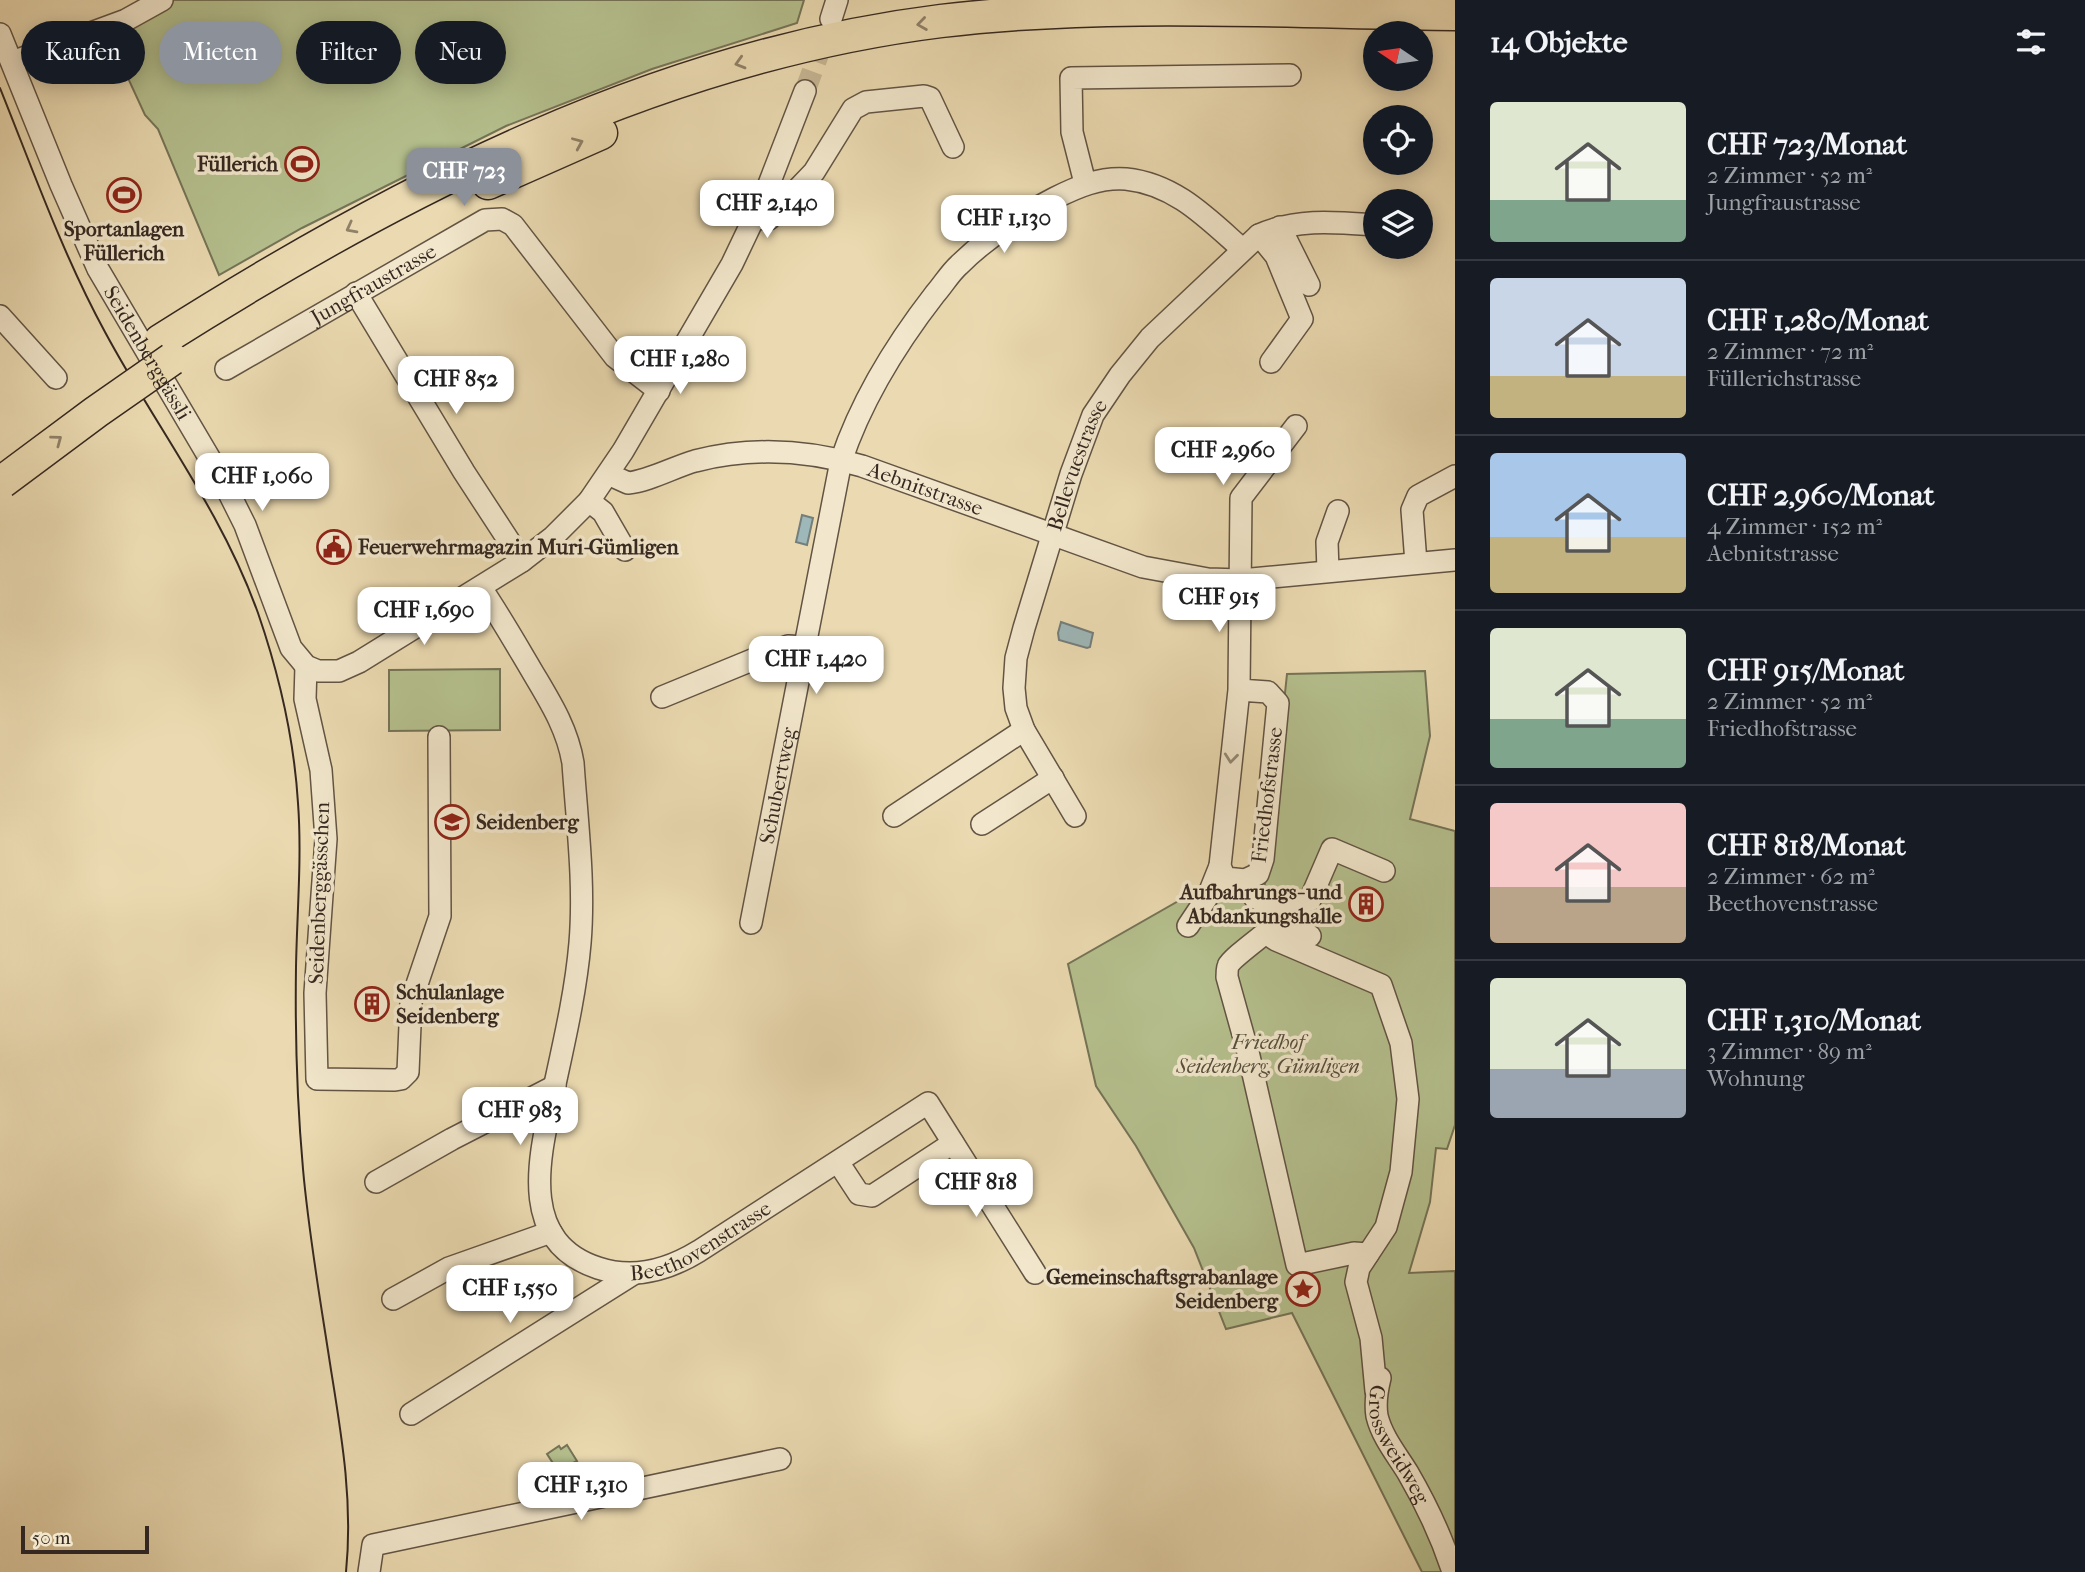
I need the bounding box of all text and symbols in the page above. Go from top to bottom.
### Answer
one-way arrow [916,16,928,31]
chip: Kaufen [21,21,145,84]
chip: Mieten [159,21,282,84]
chip: Filter [296,21,401,84]
chip: Neu [415,21,506,84]
north arrow [1363,21,1433,91]
map controls [1363,21,1433,259]
icon: filters [2012,23,2050,61]
text: 14 Objekte [1490,25,1628,60]
one-way arrow [734,54,746,69]
button: locate [1363,105,1433,175]
text: CHF 723/Monat [1707,127,1907,162]
icon: home [1546,130,1630,214]
one-way arrow [571,137,583,151]
sports icon: Füllerich [283,145,321,183]
pin: CHF 723 [399,148,529,208]
place label: Füllerich [196,152,278,176]
text: CHF 723 [422,157,506,184]
text: 2 Zimmer · 52 m² [1707,162,1872,189]
sports icon: Sportanlagen Füllerich [105,176,143,214]
pin: CHF 2,140 [687,180,847,240]
text: CHF 2,140 [716,189,818,216]
button: layers [1363,189,1433,259]
text: Jungfraustrasse [1707,189,1861,216]
pin: CHF 1,130 [924,196,1084,255]
text: CHF 1,130 [957,204,1051,231]
place label: Sportanlagen Füllerich [64,217,185,265]
one-way arrow [346,219,358,233]
street label: Jungfraustrasse [305,239,440,331]
street label: Seidenberggässli [99,282,196,424]
text: CHF 1,280/Monat [1707,303,1929,338]
icon: home [1546,306,1630,390]
pin: CHF 1,280 [600,336,760,396]
text: 2 Zimmer · 72 m² [1707,338,1873,365]
text: CHF 1,280 [630,345,730,372]
pin: CHF 852 [391,356,521,416]
text: CHF 852 [414,365,498,392]
text: Füllerichstrasse [1707,365,1861,392]
street label: Bellevuestrasse [1042,395,1112,534]
pin: CHF 2,960 [1143,428,1303,487]
one-way arrow [49,436,62,449]
text: CHF 2,960 [1171,436,1275,463]
pin: CHF 1,060 [182,454,342,513]
street label: Aebnitstrasse [864,457,986,520]
text: CHF 1,060 [211,462,313,489]
text: CHF 2,960/Monat [1707,478,1934,513]
icon: home [1546,481,1630,565]
text: 4 Zimmer · 152 m² [1707,513,1882,540]
public building icon: Feuerwehrmagazin Muri-Gümligen [315,528,353,566]
place label: Feuerwehrmagazin Muri-Gümligen [357,535,679,559]
text: Aebnitstrasse [1707,540,1839,567]
pin: CHF 915 [1154,574,1284,634]
text: CHF 915 [1178,583,1260,610]
pin: CHF 1,690 [344,588,504,647]
text: CHF 1,690 [374,596,474,623]
pin: CHF 1,420 [736,636,896,696]
text: CHF 1,420 [765,645,867,672]
text: CHF 915/Monat [1707,653,1904,688]
icon: home [1546,656,1630,740]
text: 2 Zimmer · 52 m² [1707,688,1872,715]
text: Friedhofstrasse [1707,715,1857,742]
street label: Schubertweg [755,725,801,846]
street label: Friedhofstrasse [1247,726,1287,864]
one-way arrow [1224,752,1239,763]
street label: Seidenberggässchen [304,801,334,985]
school or university icon: Seidenberg [433,803,471,841]
place label: Seidenberg [476,810,579,834]
text: CHF 818/Monat [1707,828,1906,863]
icon: home [1546,831,1630,915]
text: 2 Zimmer · 62 m² [1707,863,1875,890]
place label: Aufbahrungs- und Abdankungshalle [1178,880,1343,928]
building icon: Aufbahrungs- und Abdankungshalle [1347,885,1385,923]
text: Beethovenstrasse [1707,890,1878,917]
place label: Schulanlage Seidenberg [396,980,505,1028]
building icon: Schulanlage Seidenberg [353,985,391,1023]
text: CHF 1,310/Monat [1707,1003,1921,1038]
icon: home [1546,1006,1630,1090]
park label: Friedhof Seidenberg, Gümligen [1175,1030,1360,1078]
text: 3 Zimmer · 89 m² [1707,1038,1872,1065]
text: Wohnung [1707,1065,1804,1092]
pin: CHF 983 [455,1088,585,1147]
text: CHF 983 [478,1096,562,1123]
pin: CHF 818 [911,1160,1041,1219]
text: CHF 818 [935,1168,1017,1195]
street label: Beethovenstrasse [629,1196,775,1285]
place label: Gemeinschaftsgrabanlage Seidenberg [1046,1265,1279,1313]
pin: CHF 1,550 [430,1266,590,1325]
place icon: Gemeinschaftsgrabanlage Seidenberg [1284,1270,1322,1308]
text: CHF 1,550 [462,1274,558,1301]
street label: Grossweidweg [1364,1383,1435,1508]
pin: CHF 1,310 [501,1462,661,1522]
text: CHF 1,310 [534,1471,628,1498]
scale bar [21,1523,149,1555]
text: 50 m [32,1527,71,1549]

